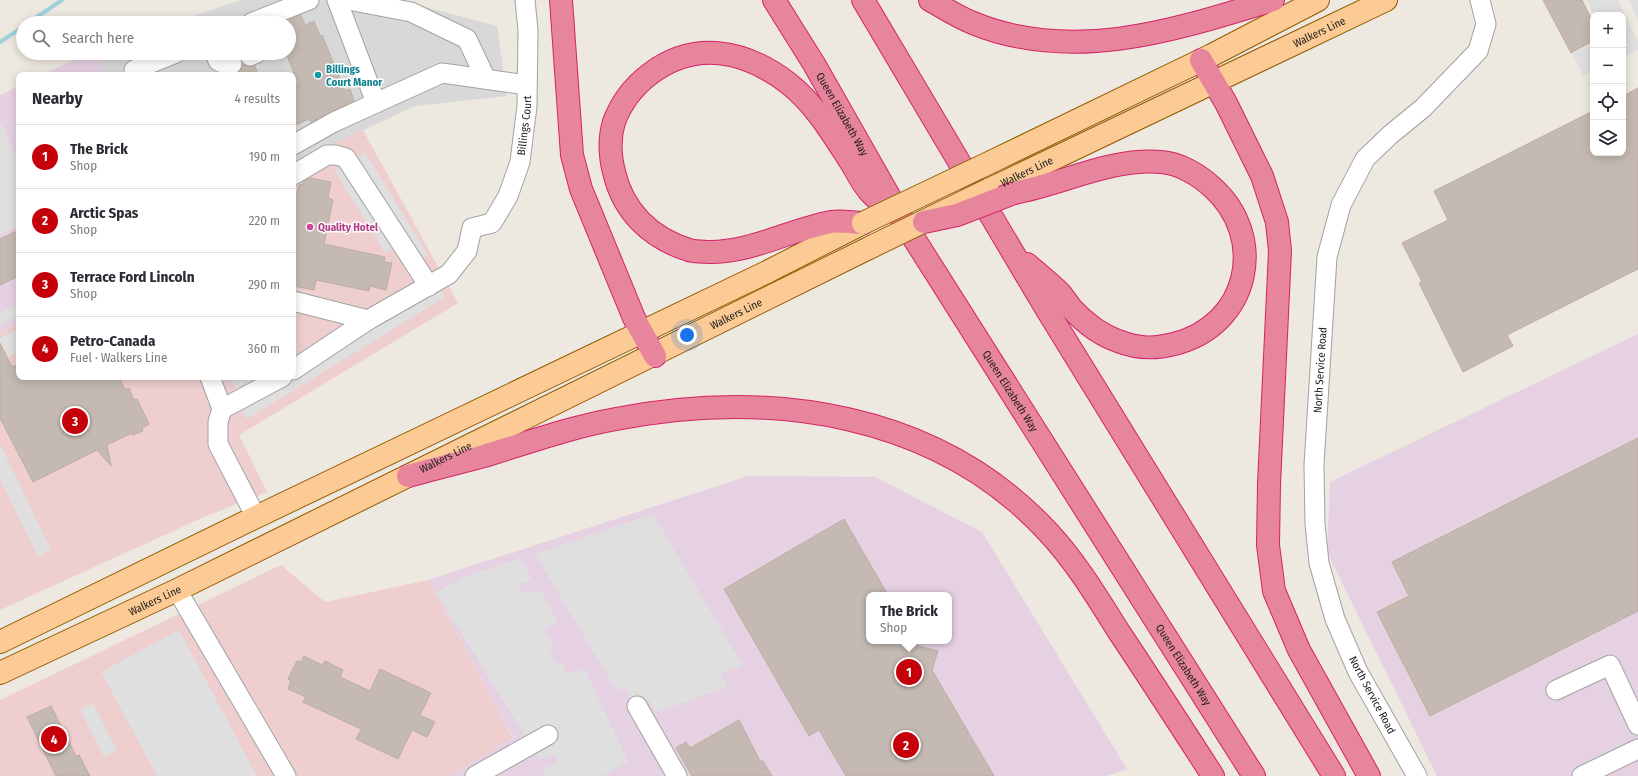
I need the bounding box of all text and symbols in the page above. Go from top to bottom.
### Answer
map controls [1590,12,1626,156]
button: + [1590,12,1626,48]
street label: Walkers Line [1291,14,1347,50]
search box [16,16,296,60]
icon: search [30,27,52,49]
text: Search here [62,29,134,47]
button: − [1590,48,1626,84]
place label: Billings Court Manor [326,63,383,89]
marker: Billings Court Manor [313,70,323,80]
street label: Queen Elizabeth Way [814,70,871,158]
button: locate [1590,84,1626,120]
text: Nearby [32,88,83,109]
text: 4 results [234,91,280,106]
street label: Billings Court [514,95,534,156]
button: layers [1590,120,1626,156]
text: The Brick [70,140,128,158]
text: 1 [42,149,48,164]
text: 190 m [249,149,280,164]
street label: Walkers Line [999,153,1055,190]
text: Shop [70,158,97,173]
text: Arctic Spas [70,204,138,222]
text: 2 [42,213,48,228]
text: 220 m [249,213,280,228]
place label: Quality Hotel [318,221,379,234]
text: Shop [70,222,97,237]
marker: Quality Hotel [305,222,315,232]
text: Terrace Ford Lincoln [70,268,195,286]
text: 3 [42,277,48,292]
text: 290 m [248,277,280,292]
text: Shop [70,286,97,301]
street label: Walkers Line [708,295,764,332]
your location [677,325,697,345]
street label: North Service Road [1311,327,1329,413]
text: Petro-Canada [70,332,155,350]
text: 4 [42,341,48,356]
text: 360 m [248,341,280,356]
street label: Queen Elizabeth Way [980,348,1041,434]
text: Fuel · Walkers Line [70,350,167,365]
pin: 3 [62,406,88,436]
street label: Walkers Line [417,439,474,476]
street label: Walkers Line [126,583,183,618]
popup [866,592,952,644]
text: The Brick [880,602,938,620]
text: Shop [880,620,907,635]
street label: Queen Elizabeth Way [1153,622,1214,708]
street label: North Service Road [1346,654,1398,736]
pin: 1 [896,657,922,687]
pin: 4 [41,724,67,754]
pin: 2 [893,730,919,760]

